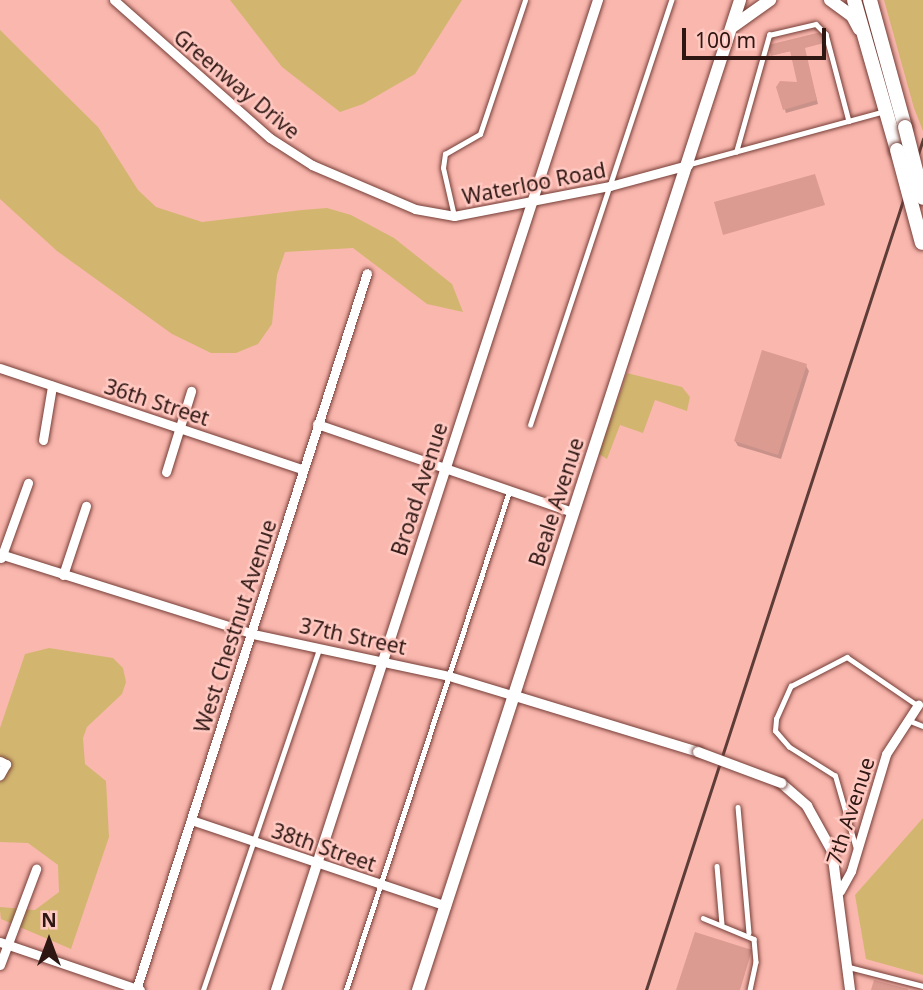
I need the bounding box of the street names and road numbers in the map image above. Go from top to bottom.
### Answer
street label: Greenway Drive [169,24,305,144]
street label: Waterloo Road [460,157,608,209]
street label: 36th Street [101,373,213,431]
street label: Broad Avenue [386,419,452,559]
street label: Beale Avenue [523,435,589,569]
street label: West Chestnut Avenue [189,516,281,736]
street label: 37th Street [297,612,409,660]
street label: 7th Avenue [821,754,879,868]
street label: 38th Street [269,817,379,877]

